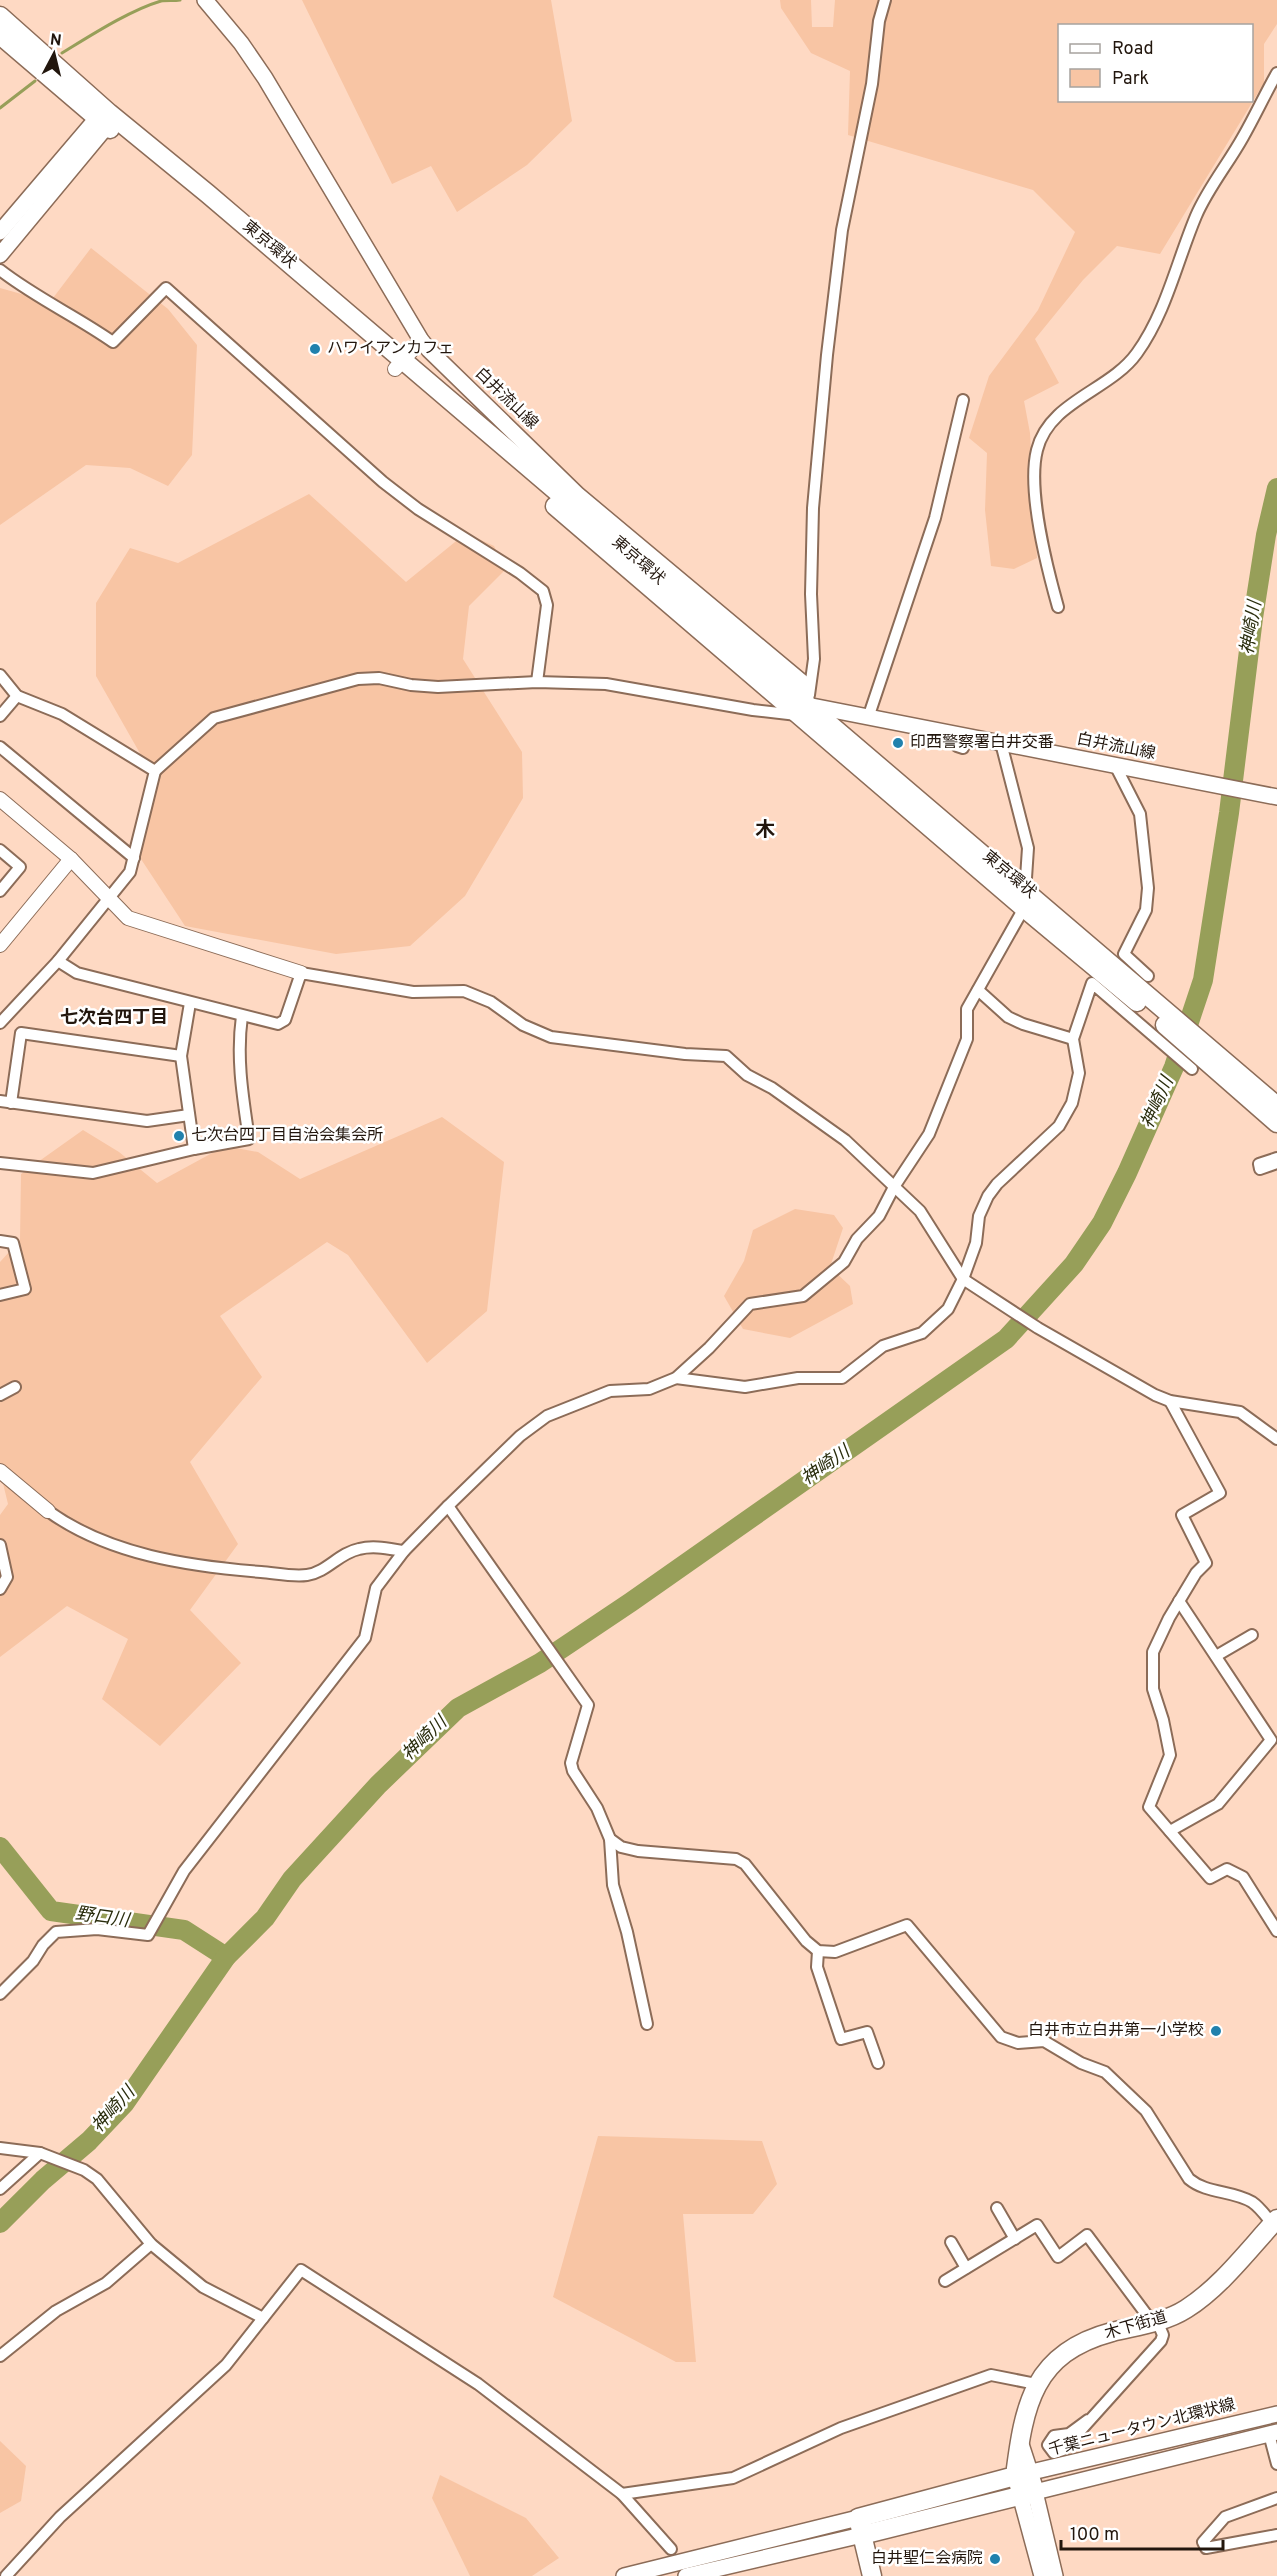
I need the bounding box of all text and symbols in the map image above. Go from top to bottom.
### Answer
north arrow [24,24,84,84]
legend [1058,24,1253,102]
text: N [49,30,63,52]
text: Road [1112,38,1154,61]
text: Park [1112,68,1149,91]
street label: 東京環状 [238,217,300,273]
place label: ハワイアンカフェ [327,339,454,359]
marker: ハワイアンカフェ [308,342,322,356]
street label: 白井流山線 [470,364,542,434]
street label: 東京環状 [607,532,669,590]
water label: 神崎川 [1236,598,1268,656]
street label: 白井流山線 [1075,730,1157,764]
place label: 印西警察署白井交番 [910,733,1054,753]
marker: 印西警察署白井交番 [891,736,905,750]
district label: 木 [755,818,775,844]
street label: 東京環状 [978,847,1040,903]
district label: 七次台四丁目 [60,1007,168,1030]
water label: 神崎川 [1137,1072,1180,1132]
place label: 七次台四丁目自治会集会所 [191,1126,383,1146]
marker: 七次台四丁目自治会集会所 [172,1129,186,1143]
water label: 神崎川 [797,1440,856,1491]
water label: 神崎川 [398,1711,454,1766]
water label: 野口川 [74,1903,132,1933]
place label: 白井市立白井第一小学校 [1028,2021,1204,2041]
marker: 白井市立白井第一小学校 [1209,2024,1223,2038]
water label: 神崎川 [87,2081,142,2138]
street label: 木下街道 [1102,2308,1170,2344]
street label: 千葉ニュータウン北環状線 [1046,2395,1238,2461]
scale bar [1061,2513,1223,2551]
text: 100 m [1070,2524,1119,2547]
place label: 白井聖仁会病院 [871,2549,983,2569]
marker: 白井聖仁会病院 [988,2552,1002,2566]

